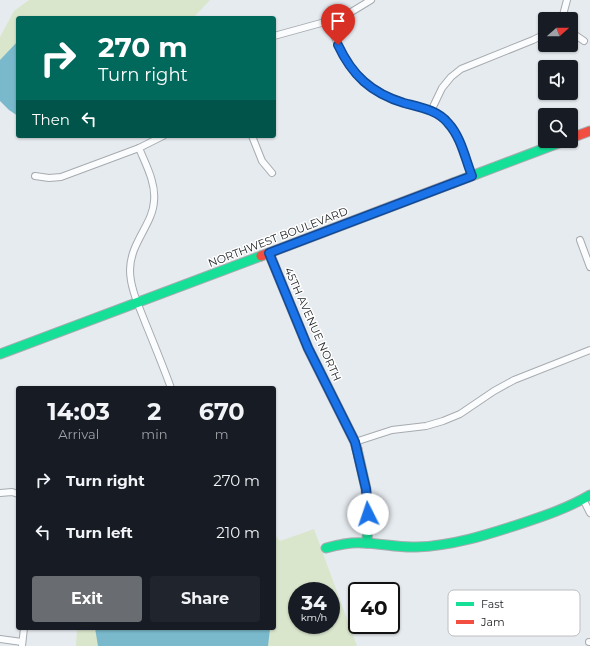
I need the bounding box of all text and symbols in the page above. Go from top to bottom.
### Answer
pin [321,4,355,45]
icon: arrive [327,10,349,32]
north arrow [538,12,578,52]
map controls [538,12,578,148]
text: 270 m [98,30,188,64]
icon: right [32,32,84,84]
button: sound [538,60,578,100]
text: Turn right [98,64,188,86]
icon: left [78,108,100,130]
button: search [538,108,578,148]
text: Then [32,110,70,129]
street label: NORTHWEST BOULEVARD [206,204,350,270]
street label: 45TH AVENUE NORTH [282,265,344,383]
text: 14:03 [47,397,110,426]
text: 2 [147,397,161,426]
text: 670 [199,397,245,426]
text: Arrival [58,426,99,442]
text: min [141,426,167,442]
text: m [215,426,229,442]
icon: right [32,469,54,491]
text: Turn right [66,471,145,490]
text: 270 m [213,471,260,490]
position arrow [347,493,389,535]
icon: left [32,521,54,543]
text: Turn left [66,523,133,542]
text: 210 m [216,523,260,542]
button: Exit [32,576,142,622]
button: Share [150,576,260,622]
speed limit sign: 40 [348,582,400,634]
legend [448,590,580,636]
text: 34 [301,591,327,615]
text: Fast [481,597,505,611]
text: km/h [301,611,327,624]
text: Jam [480,615,505,629]

